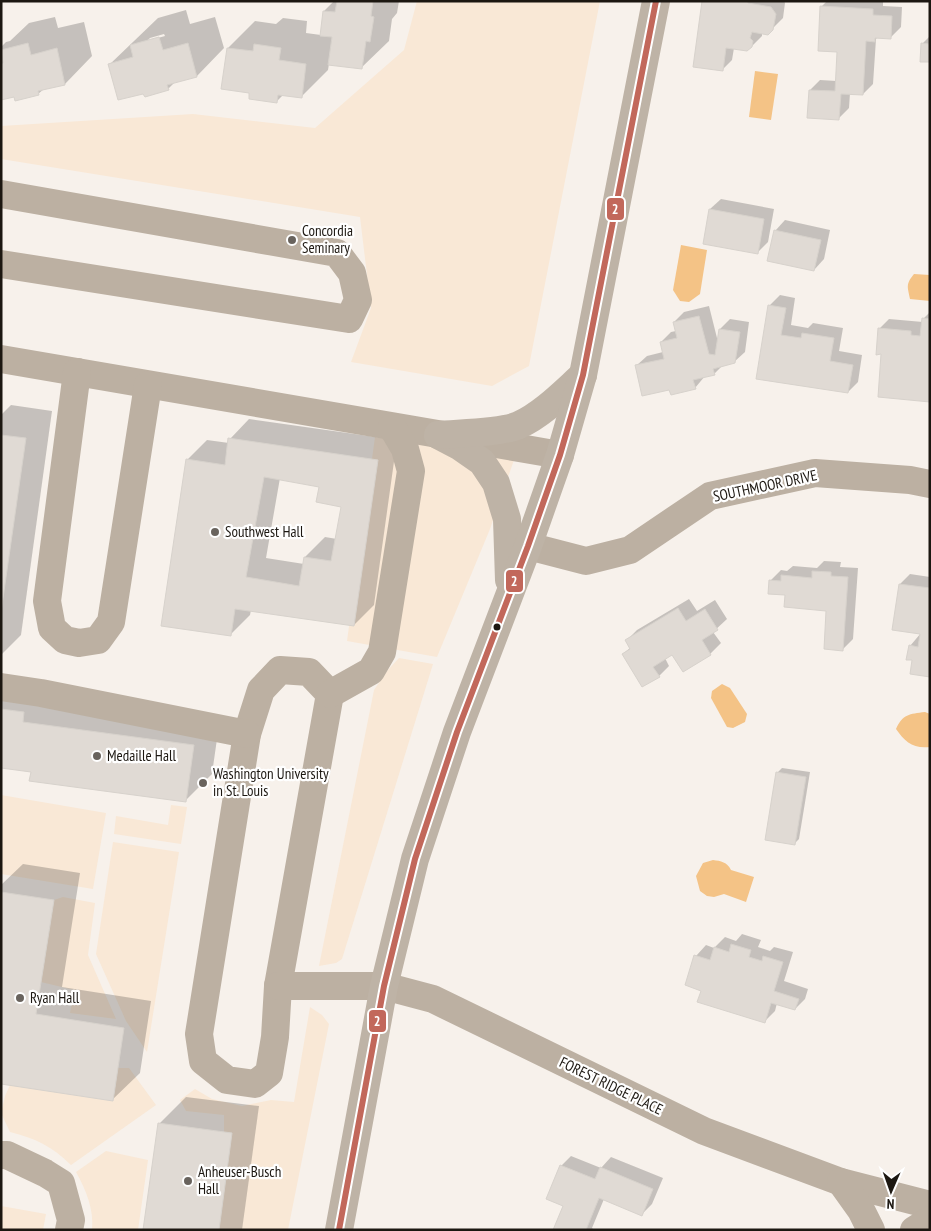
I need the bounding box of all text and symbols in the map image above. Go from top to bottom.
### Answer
line badge: 2 [606,197,625,221]
text: 2 [612,200,618,218]
place label: Concordia Seminary [302,221,353,257]
marker: Concordia Seminary [286,234,298,246]
street label: SOUTHMOOR DRIVE [711,465,819,506]
place label: Southwest Hall [225,522,304,541]
marker: Southwest Hall [209,526,221,538]
line badge: 2 [505,569,524,593]
text: 2 [511,572,517,590]
unlabelled marker [492,622,502,632]
place label: Medaille Hall [107,746,176,765]
marker: Medaille Hall [91,750,103,762]
place label: Washington University in St. Louis [213,764,329,800]
marker: Washington University in St. Louis [197,777,209,789]
place label: Ryan Hall [30,988,80,1007]
marker: Ryan Hall [14,992,26,1004]
line badge: 2 [368,1009,387,1033]
text: 2 [374,1012,380,1030]
street label: FOREST RIDGE PLACE [556,1052,666,1119]
place label: Anheuser-Busch Hall [198,1162,281,1198]
north arrow [866,1166,916,1216]
marker: Anheuser-Busch Hall [182,1175,194,1187]
text: N [886,1195,895,1213]

